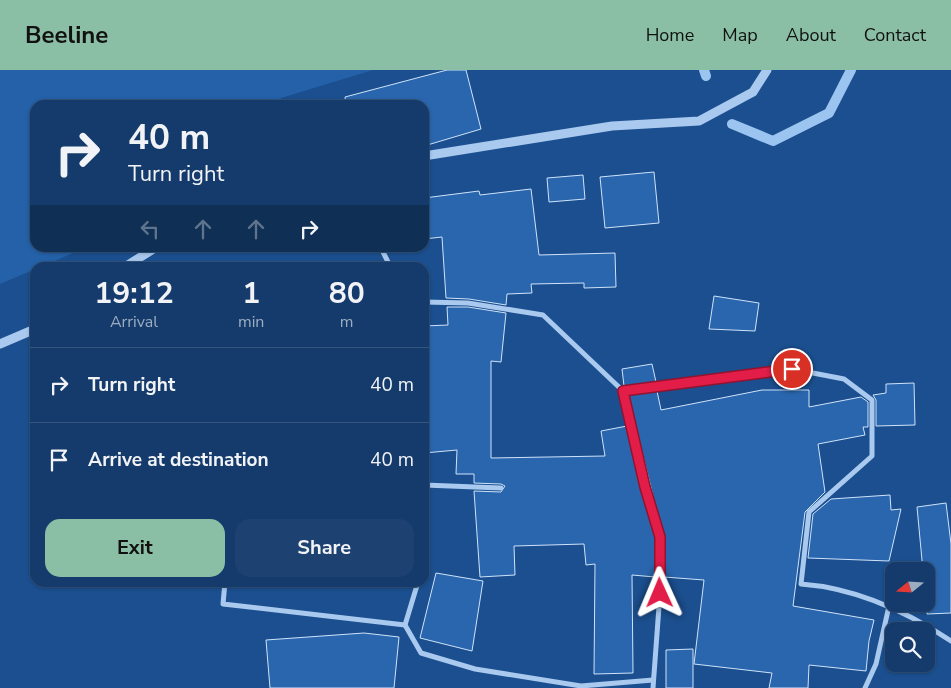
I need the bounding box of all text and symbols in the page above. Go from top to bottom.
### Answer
text: Beeline [25,19,108,51]
text: Home [646,23,694,47]
text: Map [722,23,758,47]
text: About [786,23,836,47]
text: Contact [864,23,926,47]
text: 40 m [128,114,210,161]
icon: right [45,120,110,185]
text: Turn right [128,159,224,189]
icon: left [136,215,164,243]
icon: ahead [189,215,217,243]
icon: ahead [242,215,270,243]
icon: right [295,215,323,243]
text: 19:12 [94,273,174,314]
text: 1 [242,273,260,314]
text: 80 [329,273,365,314]
text: Arrival [110,311,158,333]
text: min [238,311,264,333]
text: m [340,311,354,333]
pin [771,348,813,390]
icon: arrive [778,355,806,383]
icon: right [45,371,73,399]
text: Turn right [88,372,175,398]
text: 40 m [370,372,414,398]
icon: arrive [45,446,73,474]
text: Arrive at destination [88,447,269,473]
text: 40 m [370,447,414,473]
button: Exit [45,519,225,577]
button: Share [235,519,414,577]
north arrow [885,562,935,612]
map controls [885,562,935,672]
position arrow [633,566,685,618]
button: search [885,622,935,672]

